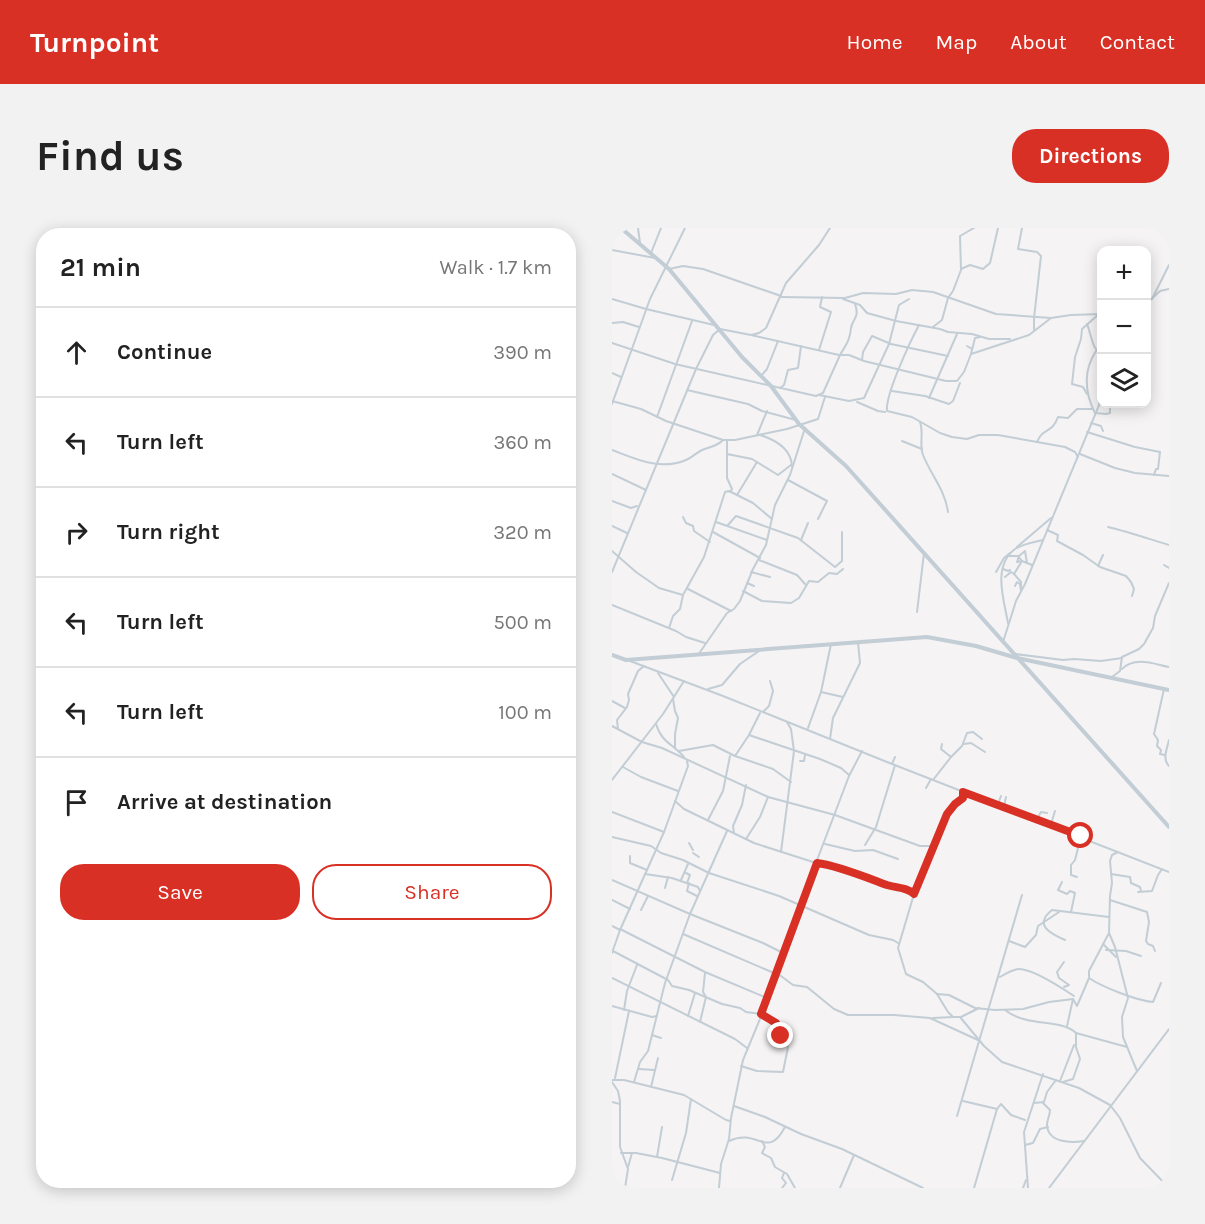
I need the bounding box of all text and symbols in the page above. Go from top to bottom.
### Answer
text: Turnpoint [30,26,159,59]
text: Home [847,30,903,54]
text: Map [936,30,977,54]
text: About [1010,30,1067,54]
text: Contact [1100,30,1175,54]
button: Directions [1012,129,1169,183]
text: Find us [36,131,184,181]
map controls [1097,246,1151,408]
button: + [1097,246,1151,300]
text: 21 min [60,252,141,283]
text: Walk · 1.7 km [440,256,552,279]
button: − [1097,300,1151,354]
icon: ahead [60,336,93,369]
text: Continue [117,339,212,365]
text: 390 m [493,341,552,364]
button: layers [1097,354,1151,408]
icon: left [60,426,93,459]
text: Turn left [117,429,204,455]
text: 360 m [493,431,552,454]
icon: right [60,516,93,549]
text: Turn right [117,519,220,545]
text: 320 m [493,521,552,544]
icon: left [60,606,93,639]
text: Turn left [117,609,204,635]
text: 500 m [494,611,552,634]
icon: left [60,696,93,729]
text: Turn left [117,699,204,725]
text: 100 m [498,701,552,724]
icon: arrive [60,786,93,819]
text: Arrive at destination [117,789,332,815]
route start [1067,822,1093,848]
button: Save [60,864,300,920]
button: Share [312,864,552,920]
route end [767,1022,793,1048]

